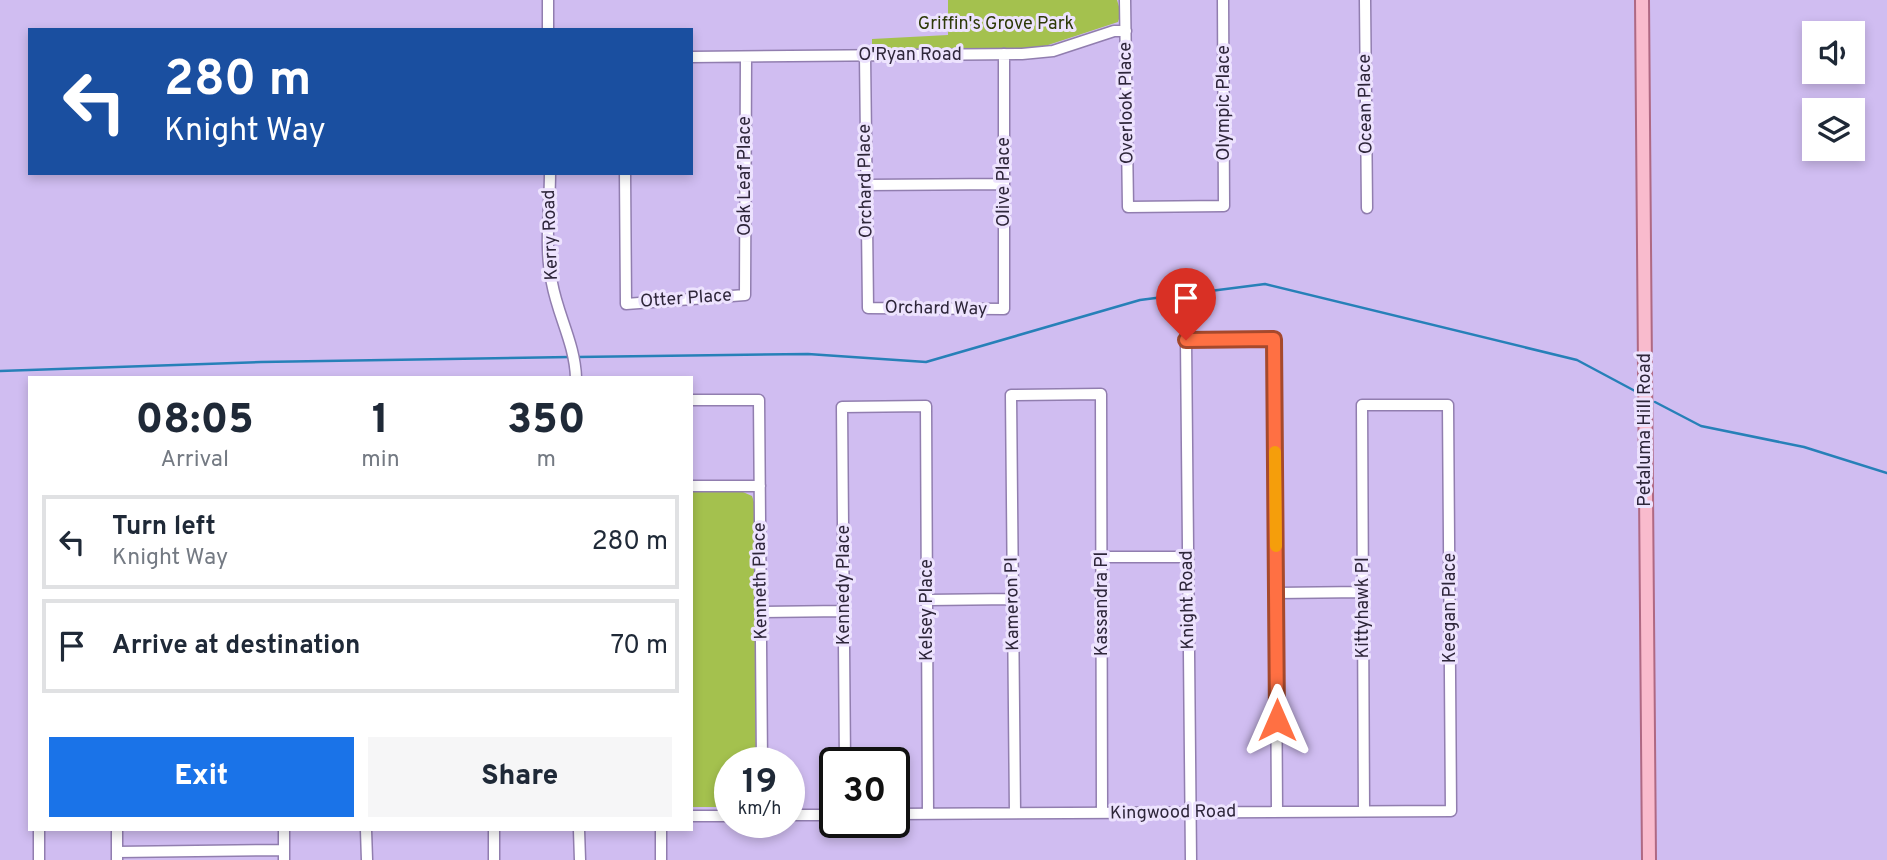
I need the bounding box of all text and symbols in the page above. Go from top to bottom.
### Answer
park label: Griffin's Grove Park [918,13,1074,36]
map controls [1802,21,1865,161]
button: sound [1802,21,1865,84]
street label: Overlook Place [1114,42,1140,164]
street label: O'Ryan Road [858,44,962,67]
street label: Olympic Place [1213,45,1236,161]
text: 280 m [164,51,311,113]
street label: Ocean Place [1354,54,1378,154]
icon: left [49,56,140,147]
button: layers [1802,98,1865,161]
text: Knight Way [164,112,326,152]
street label: Oak Leaf Place [734,116,757,236]
street label: Orchard Place [854,124,878,238]
street label: Olive Place [993,137,1016,227]
street label: Kerry Road [538,189,564,281]
pin [1156,268,1216,340]
icon: arrive [1167,279,1205,317]
street label: Otter Place [639,284,733,314]
street label: Orchard Way [884,297,988,321]
street label: Petaluma Hill Road [1634,353,1657,507]
text: 08:05 [135,395,254,448]
text: 1 [372,395,389,448]
text: 350 [507,395,586,448]
text: Arrival [160,446,229,475]
text: min [361,446,400,475]
text: m [537,446,556,475]
text: Turn left [112,511,216,544]
street label: Kenneth Place [748,522,774,640]
icon: left [53,523,91,561]
street label: Kennedy Place [833,525,856,645]
text: 280 m [592,526,668,559]
text: Knight Way [112,544,228,573]
street label: Knight Road [1176,550,1200,650]
street label: Kassandra Pl [1091,552,1114,656]
street label: Keegan Place [1439,553,1462,663]
street label: Kameron Pl [1001,557,1025,651]
street label: Kittyhawk Pl [1352,557,1375,659]
street label: Kelsey Place [916,559,939,661]
icon: arrive [53,627,91,665]
text: Arrive at destination [112,630,360,663]
text: 70 m [610,630,668,663]
position arrow [1240,683,1314,757]
button: Exit [49,737,354,817]
button: Share [368,737,672,817]
speed limit sign: 30 [819,747,910,838]
text: 19 [742,761,777,805]
text: km/h [738,798,781,821]
street label: Kingwood Road [1110,800,1236,826]

